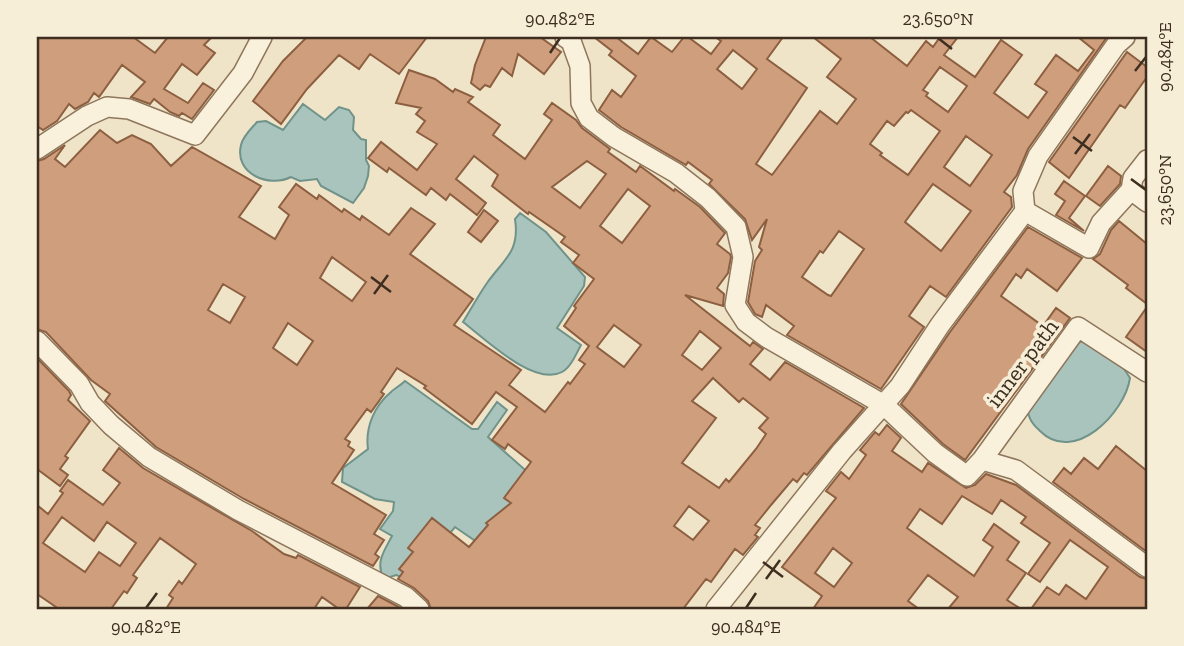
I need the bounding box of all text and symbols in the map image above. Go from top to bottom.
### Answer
text: 90.482°E [525,8,595,30]
text: 23.650°N [902,8,974,30]
text: 90.484°E [1154,22,1176,92]
text: 23.650°N [1154,154,1176,226]
street label: inner path [980,313,1064,413]
text: 90.482°E [111,616,181,638]
text: 90.484°E [711,616,781,638]

